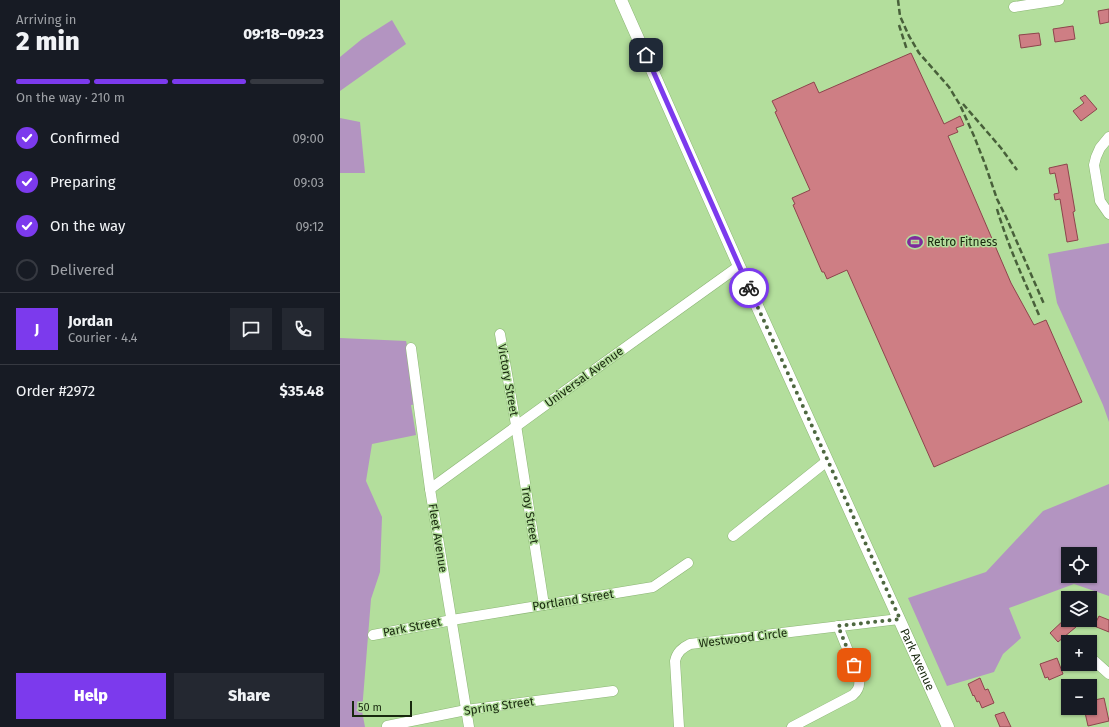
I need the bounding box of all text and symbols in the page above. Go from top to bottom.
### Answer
text: Arriving in [16,12,76,27]
text: 09:18–09:23 [243,25,324,43]
text: 2 min [16,26,80,57]
pin [629,38,663,72]
icon: home [635,44,657,66]
text: On the way · 210 m [16,90,125,105]
icon: check [16,127,38,149]
text: Confirmed [50,129,120,147]
text: 09:00 [292,131,324,146]
icon: check [16,171,38,193]
text: Preparing [50,173,115,191]
text: 09:03 [293,175,324,190]
icon: check [16,215,38,237]
text: On the way [50,217,125,235]
text: 09:12 [295,219,324,234]
sports icon: Retro Fitness [906,233,924,251]
place label: Retro Fitness [927,235,998,249]
text: Delivered [50,261,114,279]
courier [729,268,769,308]
icon: bike [738,277,760,299]
button: chat [230,308,272,350]
button: phone [282,308,324,350]
text: Jordan [68,312,113,330]
text: J [35,320,39,338]
text: Courier · 4.4 [68,330,138,345]
street label: Victory Street [495,343,521,418]
street label: Universal Avenue [542,344,626,410]
text: Order #2972 [16,382,95,400]
text: $35.48 [279,382,324,400]
street label: Troy Street [518,485,542,546]
street label: Fleet Avenue [426,503,450,573]
map controls [1061,547,1097,715]
button: locate [1061,547,1097,583]
street label: Portland Street [531,587,615,613]
button: layers [1061,591,1097,627]
street label: Park Street [382,614,443,640]
street label: Westwood Circle [698,626,788,650]
street label: Park Avenue [897,626,938,693]
button: + [1061,635,1097,671]
pin [837,648,871,682]
icon: bag [843,654,865,676]
button: Help [16,673,166,719]
button: Share [174,673,324,719]
button: − [1061,679,1097,715]
street label: Spring Street [463,694,536,718]
scale bar [352,699,412,718]
text: 50 m [358,701,382,714]

